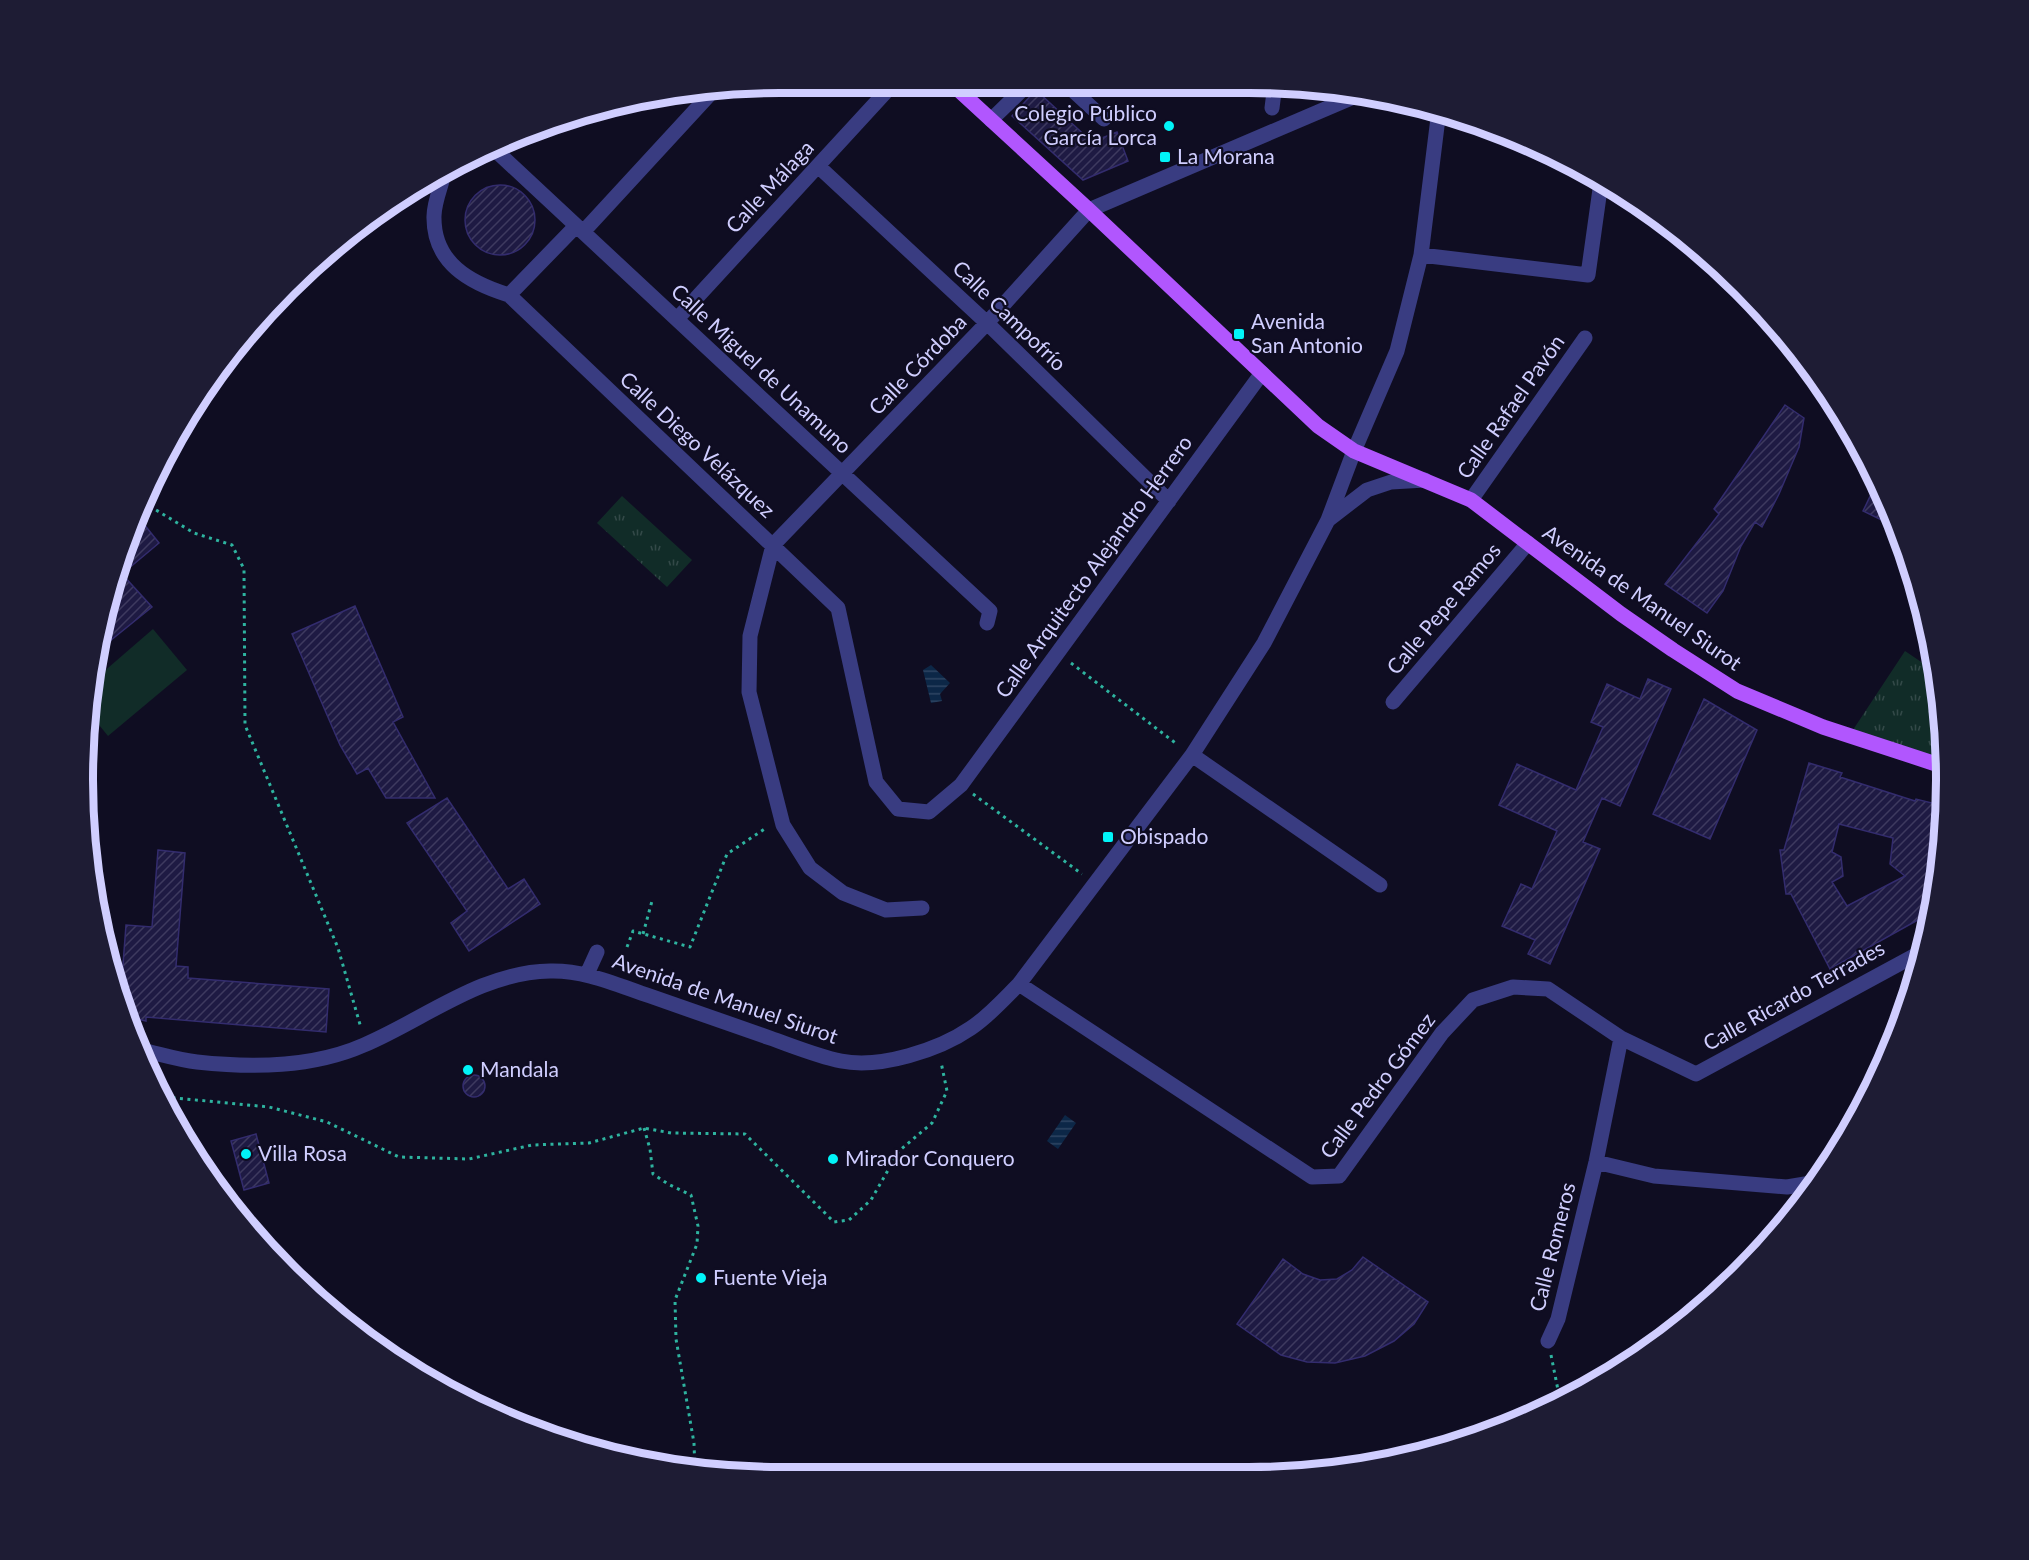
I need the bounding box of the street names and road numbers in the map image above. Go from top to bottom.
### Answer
street label: Calle Málaga [720,135,818,237]
street label: Calle Campofrío [948,255,1072,375]
street label: Calle Miguel de Unamuno [667,278,857,458]
street label: Calle Córdoba [863,309,971,419]
street label: Calle Rafael Pavón [1451,329,1569,483]
street label: Calle Diego Velázquez [615,366,781,522]
street label: Calle Arquitecto Alejandro Herrero [989,430,1196,702]
street label: Avenida de Manuel Siurot [1539,519,1747,675]
street label: Calle Pepe Ramos [1381,537,1505,679]
street label: Calle Ricardo Terrades [1698,934,1888,1055]
street label: Avenida de Manuel Siurot [610,947,842,1048]
street label: Calle Pedro Gómez [1314,1008,1440,1163]
street label: Calle Romeros [1523,1180,1580,1314]

